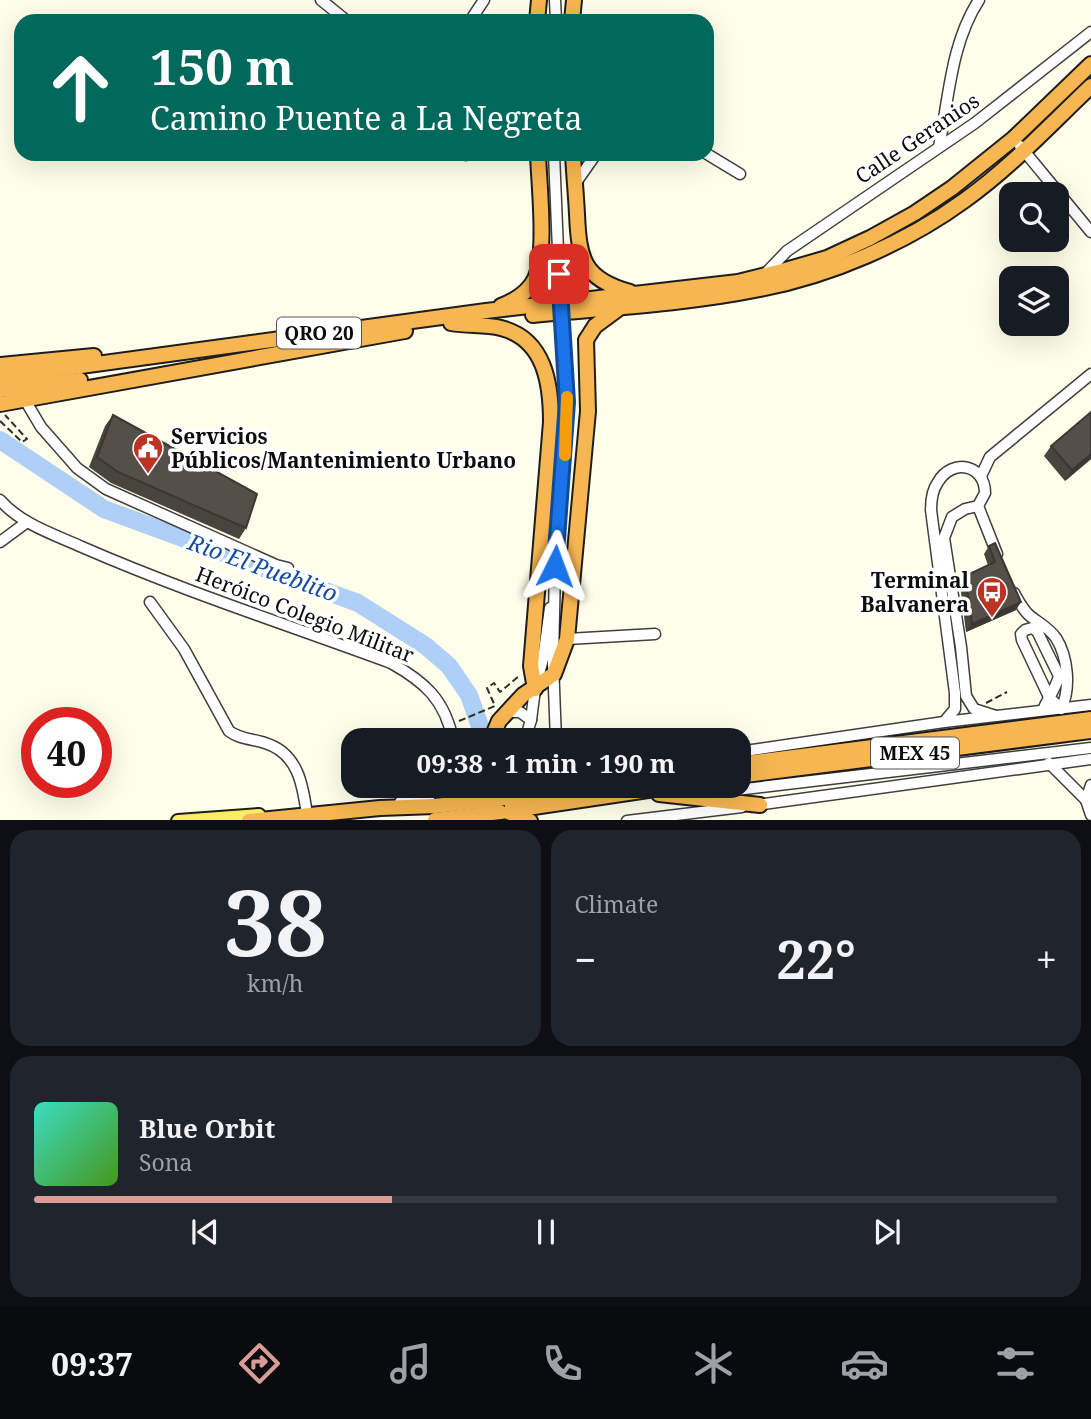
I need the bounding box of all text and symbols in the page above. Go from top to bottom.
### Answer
text: 150 m [150,33,294,99]
icon: ahead [35,42,126,133]
street label: Calle Geranios [850,86,984,190]
text: Camino Puente a La Negreta [150,96,583,139]
map controls [999,182,1069,336]
button: search [999,182,1069,252]
pin [529,244,589,304]
icon: arrive [540,255,578,293]
button: layers [999,266,1069,336]
road number: QRO 20 [277,318,361,348]
place label: Servicios Públicos/Mantenimiento Urbano [171,422,516,474]
public building icon: Servicios Públicos/Mantenimiento Urbano [131,431,165,475]
water label: Rio El Pueblito [183,525,342,609]
position arrow [518,529,592,603]
street label: Heróico Colegio Militar [192,559,418,669]
place label: Terminal Balvanera [860,566,970,618]
bus stop icon: Terminal Balvanera [975,575,1009,619]
speed limit sign: 40 [21,707,112,798]
road number: MEX 45 [871,738,959,768]
text: 09:38 · 1 min · 190 m [416,745,676,781]
text: 38 [224,859,327,983]
text: Climate [575,888,658,920]
text: 22° [776,923,856,994]
text: − [575,933,597,985]
text: + [1036,933,1057,985]
text: km/h [247,967,303,999]
text: Blue Orbit [139,1110,275,1146]
text: Sona [139,1146,193,1178]
icon: previous [186,1213,224,1251]
icon: pause [527,1213,565,1251]
icon: next [868,1213,906,1251]
icon: directions [235,1339,284,1388]
icon: music [386,1339,435,1388]
icon: phone [538,1339,587,1388]
icon: climate [689,1339,738,1388]
icon: car [840,1339,889,1388]
icon: filters [991,1339,1040,1388]
text: 09:37 [51,1342,133,1385]

